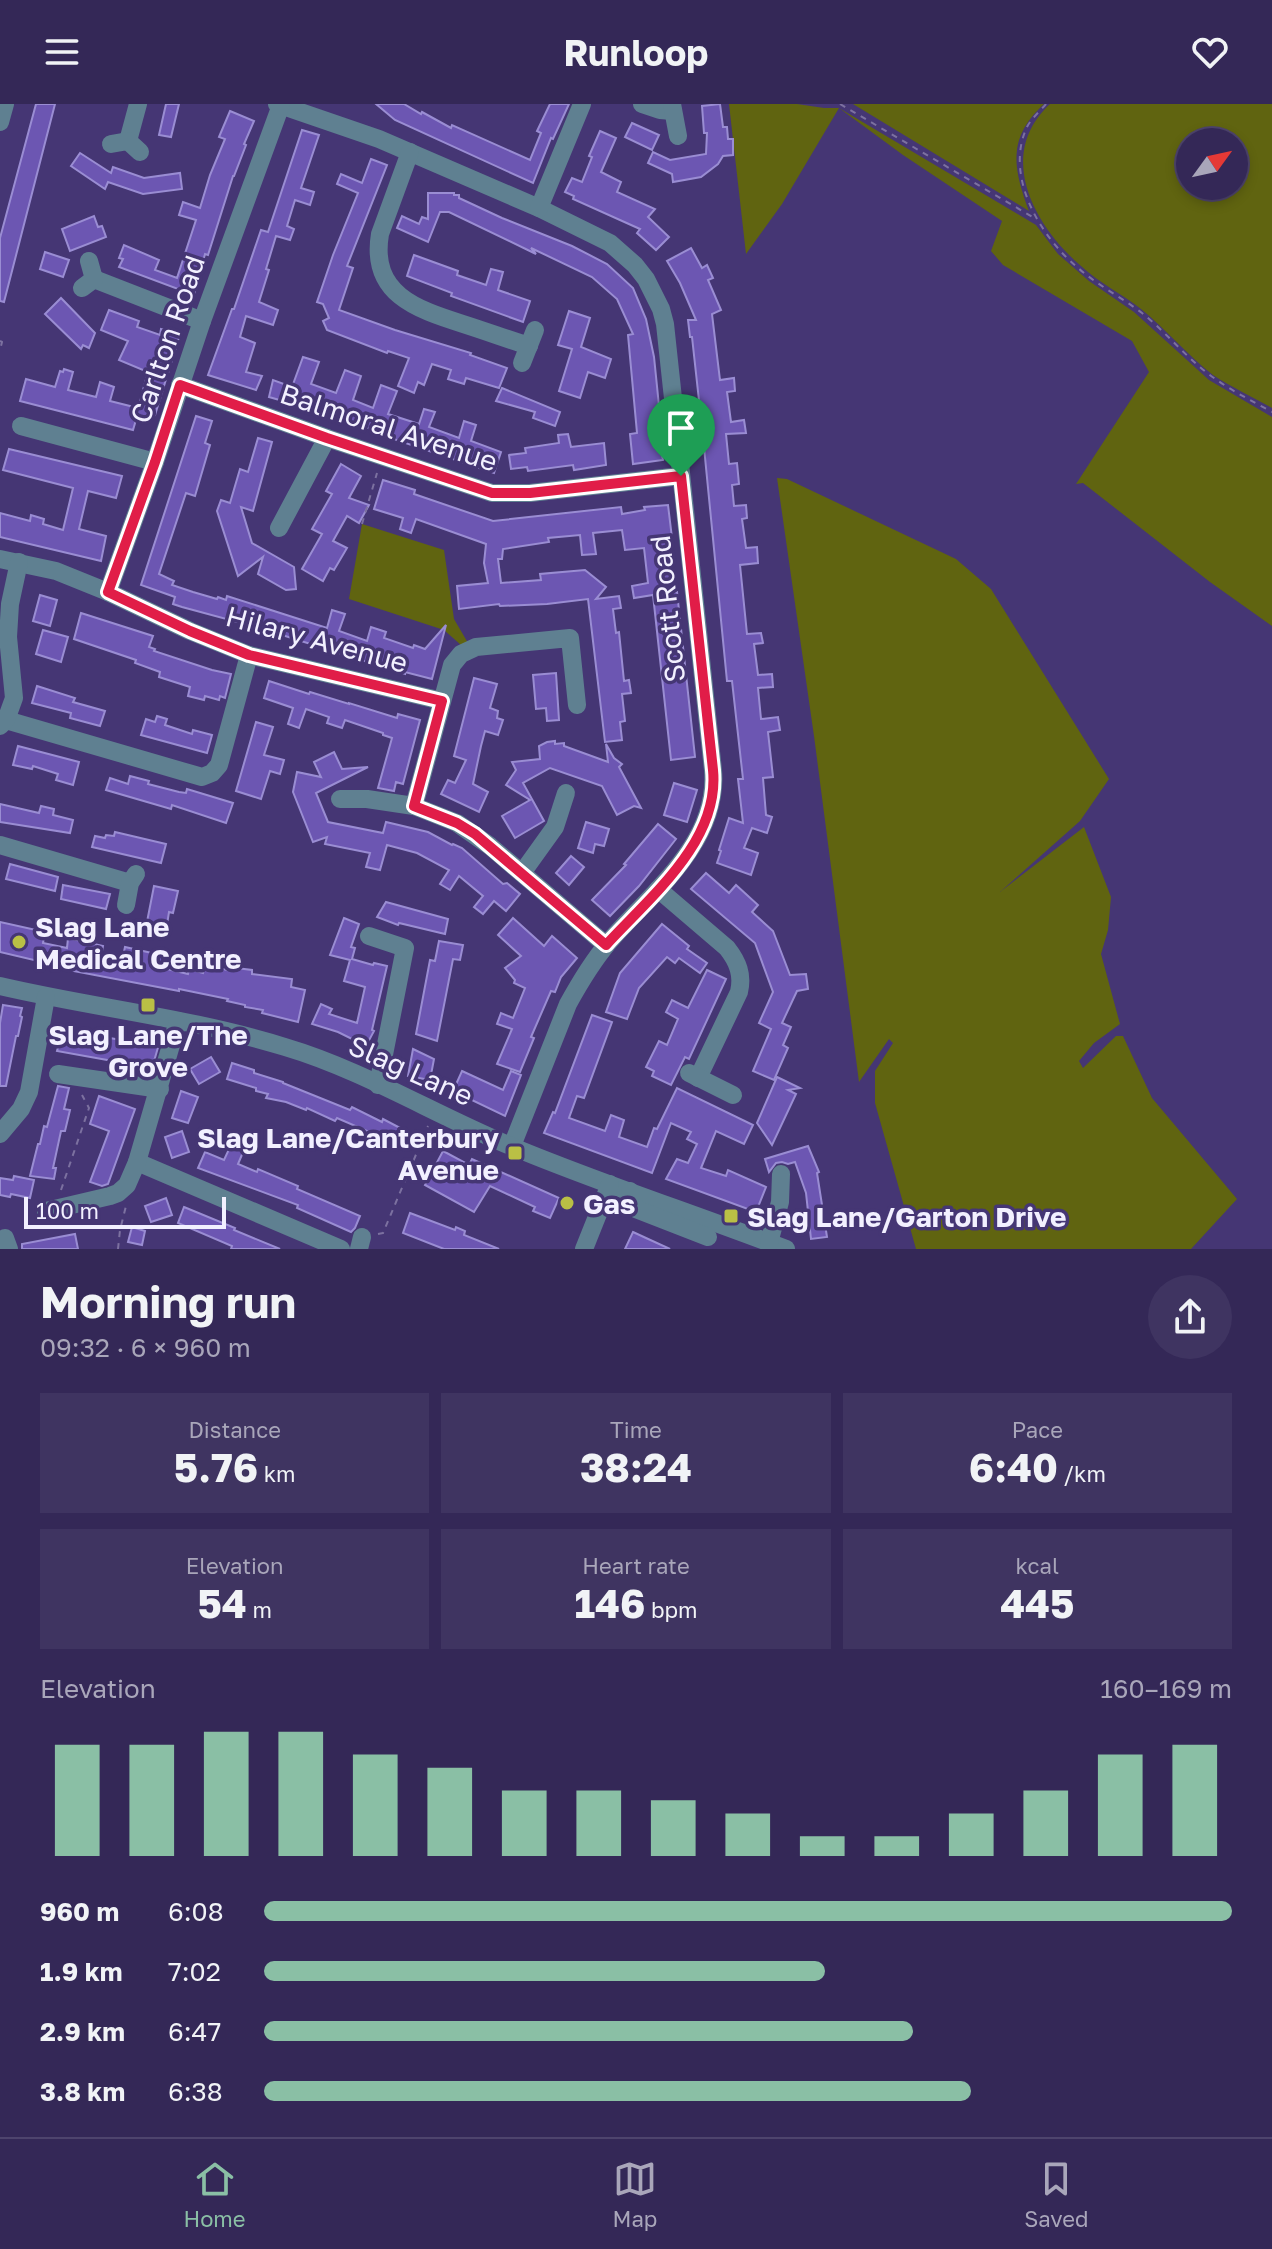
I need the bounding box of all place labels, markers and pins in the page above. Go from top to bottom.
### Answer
pin [647,394,715,476]
place label: Slag Lane Medical Centre [35,910,242,975]
marker: Slag Lane Medical Centre [10,933,28,951]
marker: Slag Lane/The Grove [139,996,157,1014]
place label: Slag Lane/The Grove [48,1018,248,1083]
place label: Slag Lane/Canterbury Avenue [197,1121,499,1186]
marker: Slag Lane/Canterbury Avenue [506,1144,524,1162]
place label: Gas [583,1187,636,1220]
marker: Gas [558,1194,576,1212]
place label: Slag Lane/Garton Drive [747,1200,1067,1233]
marker: Slag Lane/Garton Drive [722,1207,740,1225]

